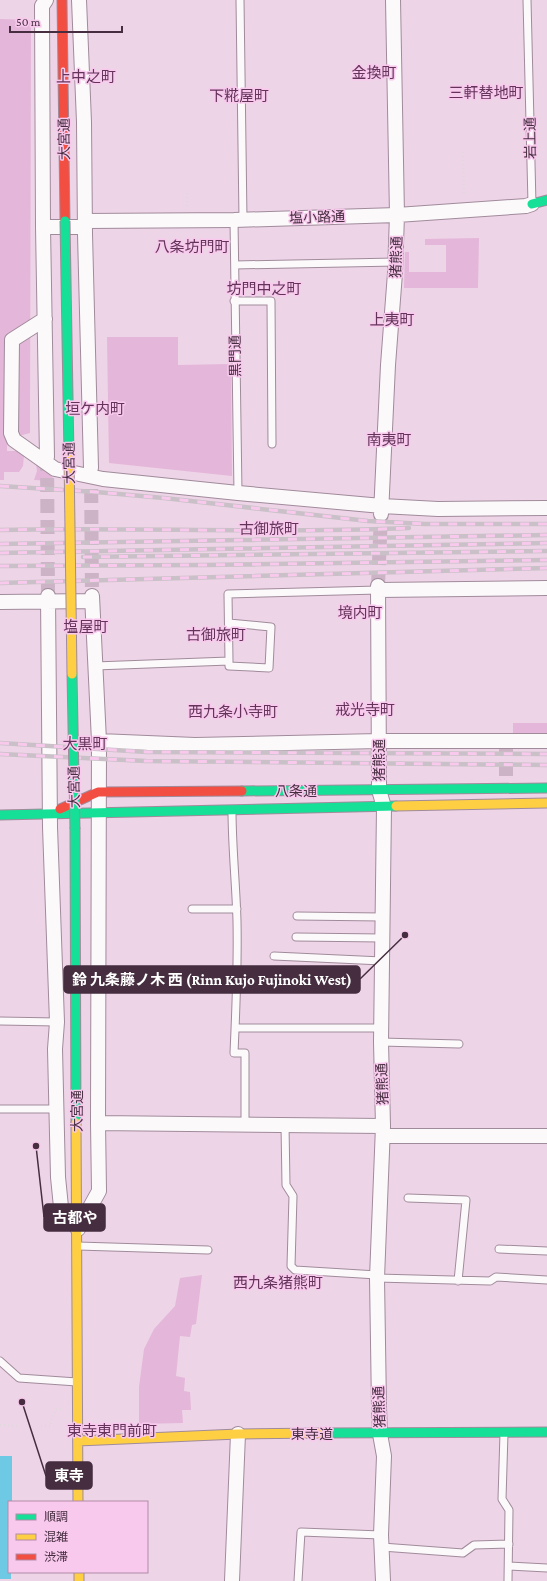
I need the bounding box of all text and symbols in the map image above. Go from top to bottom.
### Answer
scale bar [10,8,122,34]
text: 50 m [16,15,41,29]
district label: 金換町 [351,65,397,81]
district label: 上中之町 [56,69,116,85]
district label: 三軒替地町 [448,85,524,101]
district label: 下糀屋町 [209,87,269,104]
street label: 岩上通 [522,117,538,159]
street label: 大宮通 [56,118,72,160]
street label: 塩小路通 [289,208,345,226]
street label: 猪熊通 [387,236,405,278]
district label: 八条坊門町 [154,239,230,255]
district label: 坊門中之町 [226,281,302,297]
district label: 上夷町 [369,312,415,328]
street label: 黒門通 [227,335,243,377]
district label: 垣ケ内町 [65,401,125,417]
district label: 南夷町 [366,432,412,448]
street label: 大宮通 [61,442,77,484]
district label: 古御旅町 [239,520,299,537]
district label: 境内町 [337,605,383,621]
district label: 塩屋町 [63,618,109,635]
district label: 古御旅町 [186,626,246,643]
district label: 戒光寺町 [335,702,395,718]
district label: 西九条小寺町 [188,704,278,720]
district label: 大黒町 [62,736,108,752]
street label: 猪熊通 [371,739,387,781]
street label: 大宮通 [66,766,82,808]
street label: 八条通 [275,783,317,799]
callout: 鈴 九条藤ノ木 西 (Rinn Kujo Fujinoki West) [64,966,360,993]
text: 鈴 九条藤ノ木 西 (Rinn Kujo Fujinoki West) [72,972,352,989]
street label: 猪熊通 [373,1063,391,1105]
street label: 大宮通 [69,1090,85,1132]
callout: 古都や [44,1204,105,1231]
text: 古都や [52,1210,98,1226]
district label: 西九条猪熊町 [233,1275,323,1291]
street label: 猪熊通 [370,1386,388,1428]
district label: 東寺東門前町 [67,1423,157,1439]
street label: 東寺道 [291,1426,333,1442]
callout: 東寺 [46,1462,92,1489]
text: 東寺 [54,1468,84,1484]
legend [8,1501,148,1573]
text: 順調 [44,1510,68,1524]
text: 混雑 [44,1530,68,1544]
text: 渋滞 [44,1550,68,1564]

